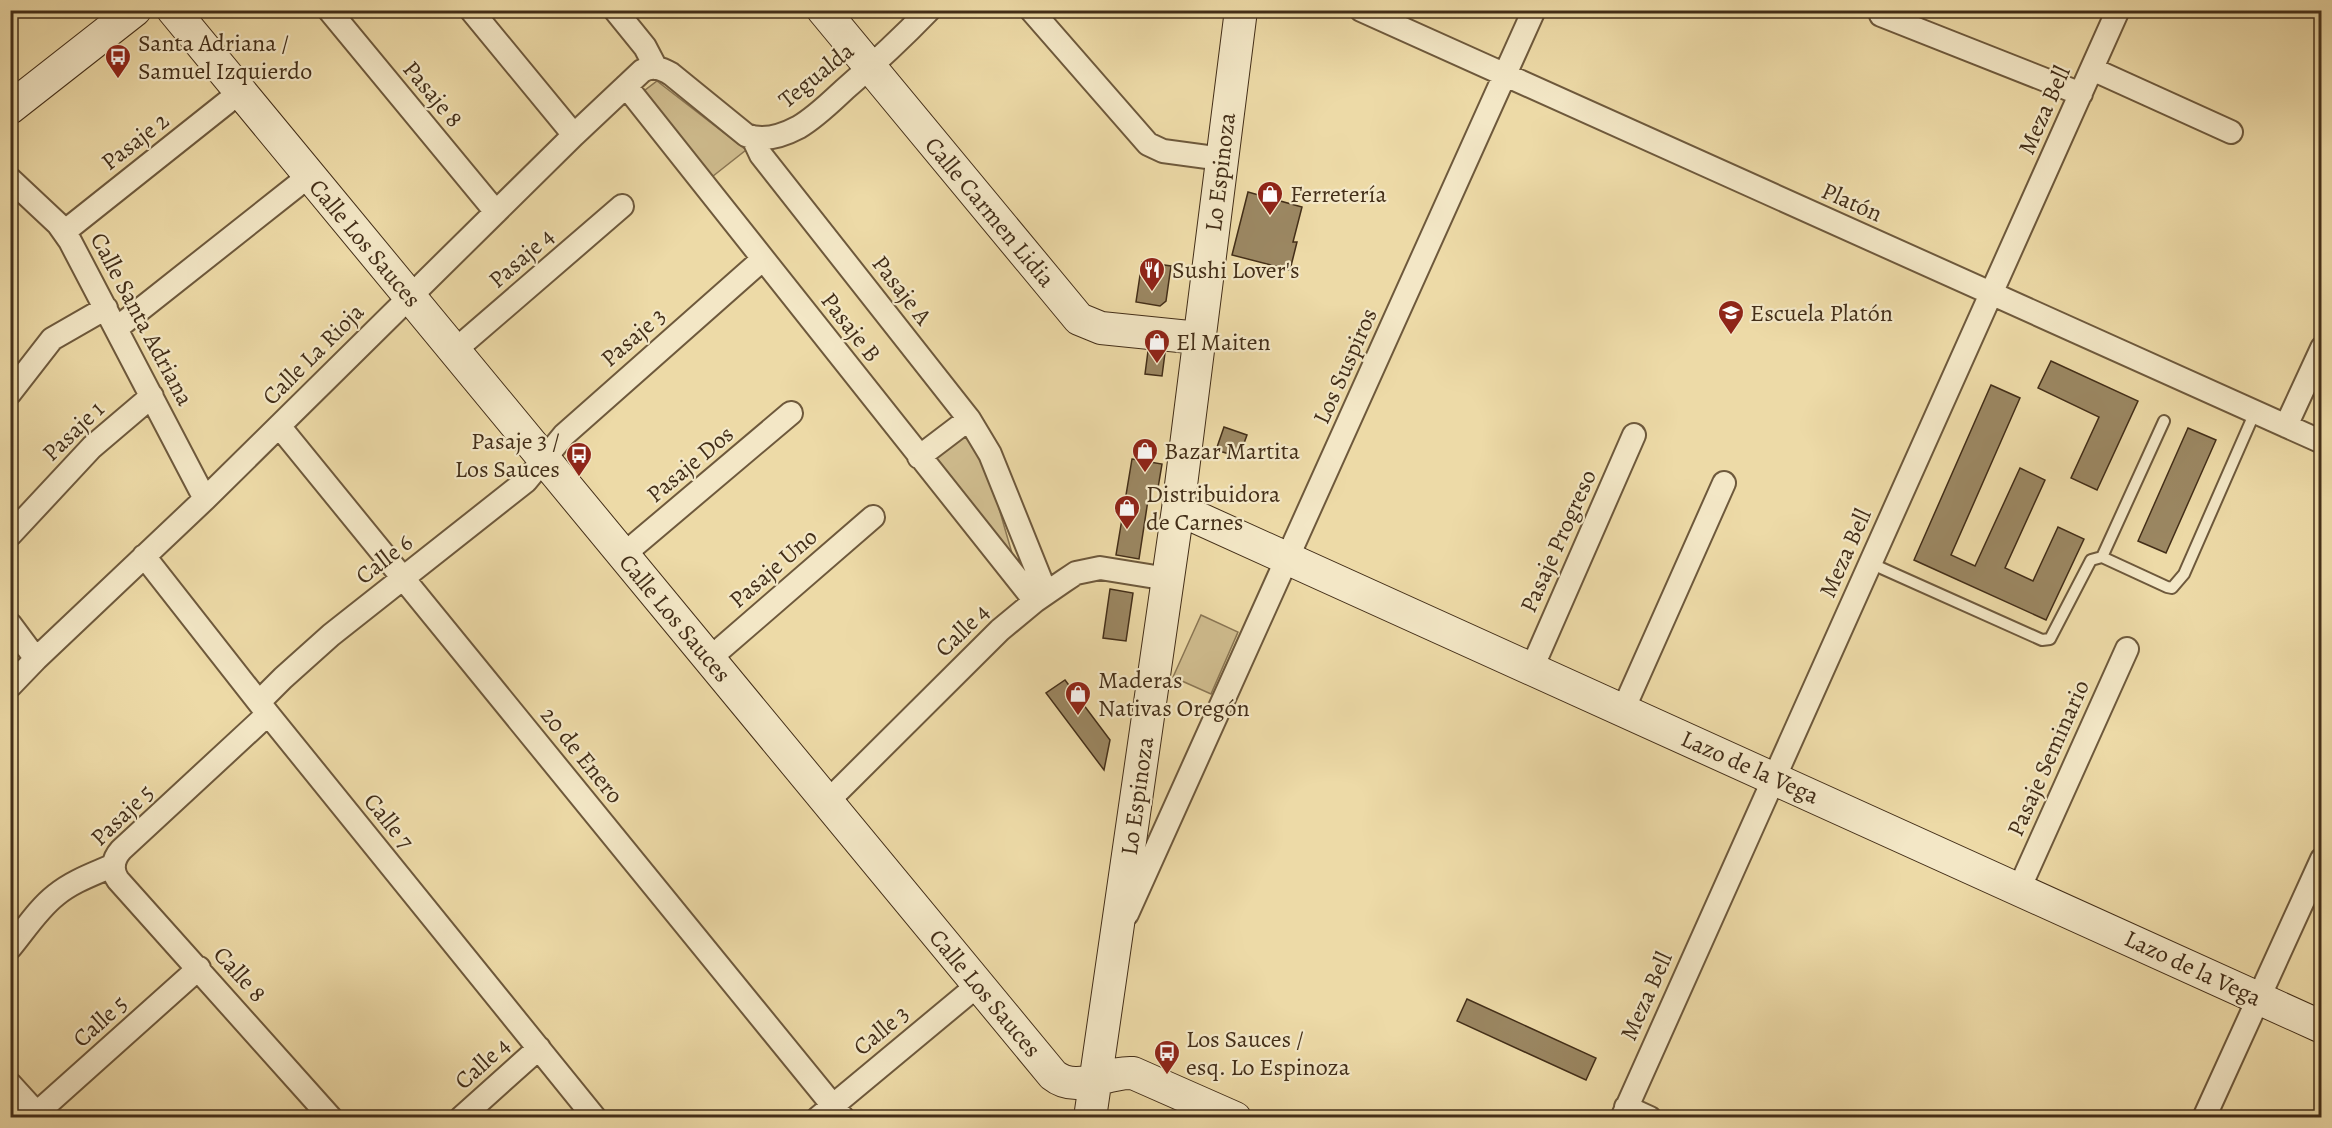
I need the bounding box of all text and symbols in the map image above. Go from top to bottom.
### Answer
place label: Santa Adriana / Samuel Izquierdo [138,27,312,87]
street label: Tegualda [772,34,861,115]
bus stop icon: Santa Adriana / Samuel Izquierdo [103,42,133,80]
street label: Pasaje 8 [396,54,470,134]
street label: Meza Bell [2010,60,2078,160]
street label: Pasaje 2 [95,104,175,178]
street label: Lo Espinoza [1197,110,1243,233]
street label: Calle Carmen Lidia [918,130,1063,295]
street label: Calle Los Sauces [302,172,428,314]
street label: Platón [1817,175,1887,229]
place label: Ferretería [1290,178,1387,210]
shop icon: Ferretería [1255,179,1285,217]
street label: Pasaje 4 [481,221,561,295]
street label: Calle Santa Adriana [83,227,202,412]
street label: Pasaje A [865,249,940,332]
place label: Sushi Lover's [1172,254,1300,286]
restaurant icon: Sushi Lover's [1137,255,1167,293]
street label: Pasaje B [814,285,888,369]
street label: Calle La Rioja [255,295,372,412]
place label: Escuela Platón [1750,297,1893,329]
school or university icon: Escuela Platón [1716,298,1746,336]
street label: Pasaje 3 [594,300,672,374]
street label: Los Suspiros [1305,303,1385,429]
place label: El Maiten [1176,326,1271,358]
shop icon: El Maiten [1142,327,1172,365]
street label: Pasaje 1 [35,394,111,468]
street label: Pasaje Dos [640,418,740,510]
place label: Pasaje 3 / Los Sauces [455,425,560,485]
place label: Bazar Martita [1164,435,1301,467]
shop icon: Bazar Martita [1130,436,1160,474]
bus stop icon: Pasaje 3 / Los Sauces [564,440,594,478]
street label: Pasaje Progreso [1512,464,1604,618]
place label: Distribuidora de Carnes [1146,478,1281,538]
shop icon: Distribuidora de Carnes [1112,493,1142,531]
street label: Meza Bell [1811,503,1879,603]
street label: Pasaje Uno [722,521,824,615]
street label: Calle 6 [349,527,419,591]
street label: Calle Los Sauces [612,547,738,689]
street label: Calle 4 [928,596,996,664]
place label: Maderas Nativas Oregón [1098,664,1250,724]
street label: Pasaje Seminario [1999,675,2097,841]
shop icon: Maderas Nativas Oregón [1063,679,1093,717]
street label: 20 de Enero [533,700,631,810]
street label: Lazo de la Vega [1676,722,1825,812]
street label: Lo Espinoza [1113,734,1161,857]
street label: Pasaje 5 [83,777,161,853]
street label: Calle 7 [357,786,422,856]
street label: Calle Los Sauces [922,922,1048,1064]
street label: Lazo de la Vega [2119,922,2267,1014]
street label: Calle 8 [206,939,274,1009]
street label: Meza Bell [1612,946,1680,1046]
street label: Calle 5 [66,988,134,1054]
street label: Calle 3 [846,997,916,1063]
place label: Los Sauces / esq. Lo Espinoza [1186,1023,1351,1083]
street label: Calle 4 [447,1030,517,1096]
bus stop icon: Los Sauces / esq. Lo Espinoza [1152,1038,1182,1076]

